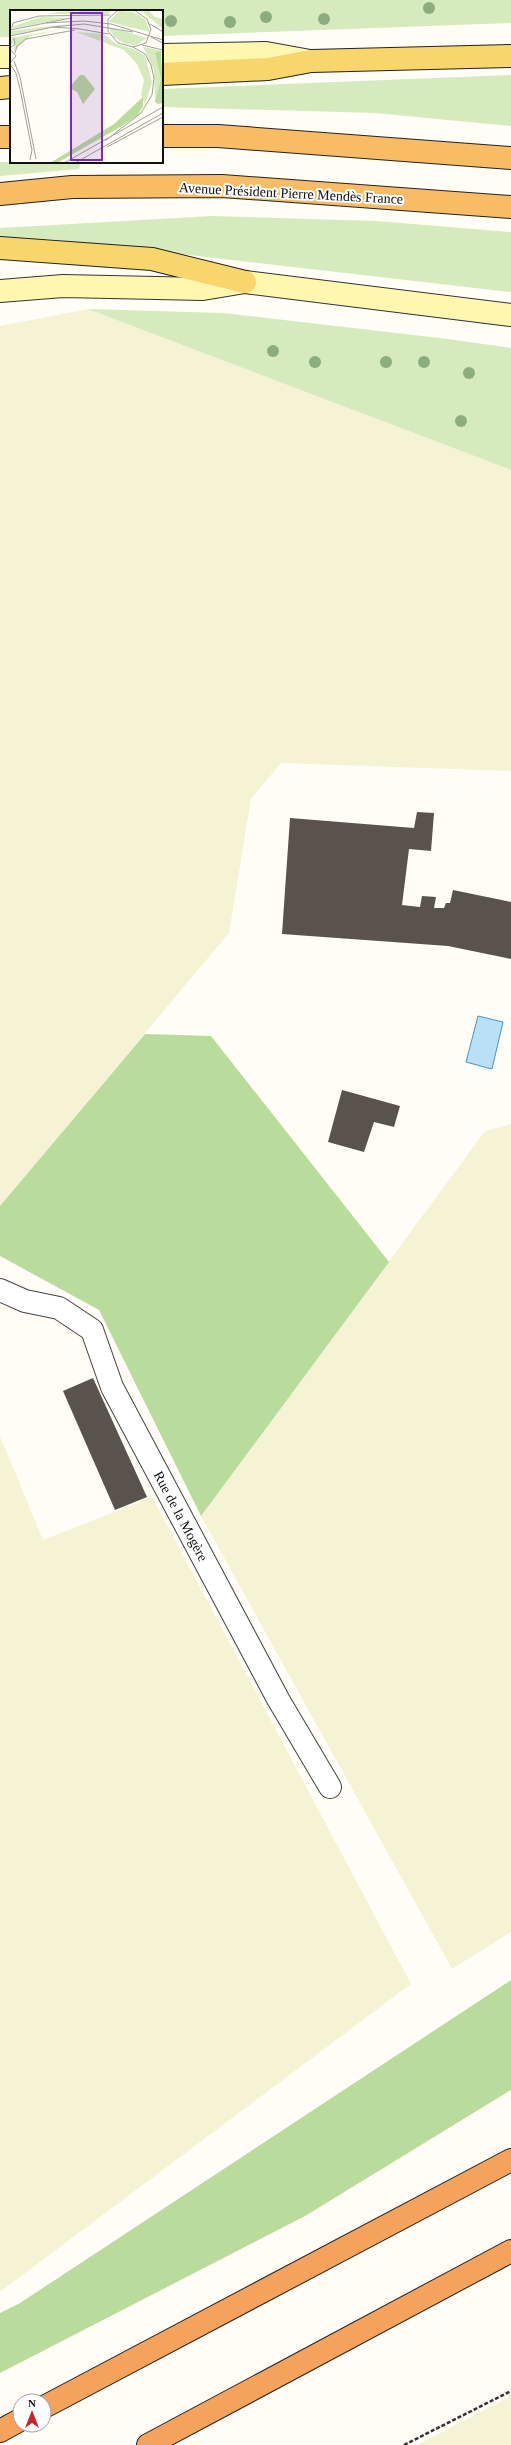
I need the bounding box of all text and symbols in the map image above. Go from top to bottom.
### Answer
inset map [10,10,163,163]
street label: Avenue Président Pierre Mendès France [179,180,403,207]
street label: Rue de la Mogère [150,1469,211,1564]
north arrow [12,2393,52,2433]
text: N [28,2397,36,2409]

